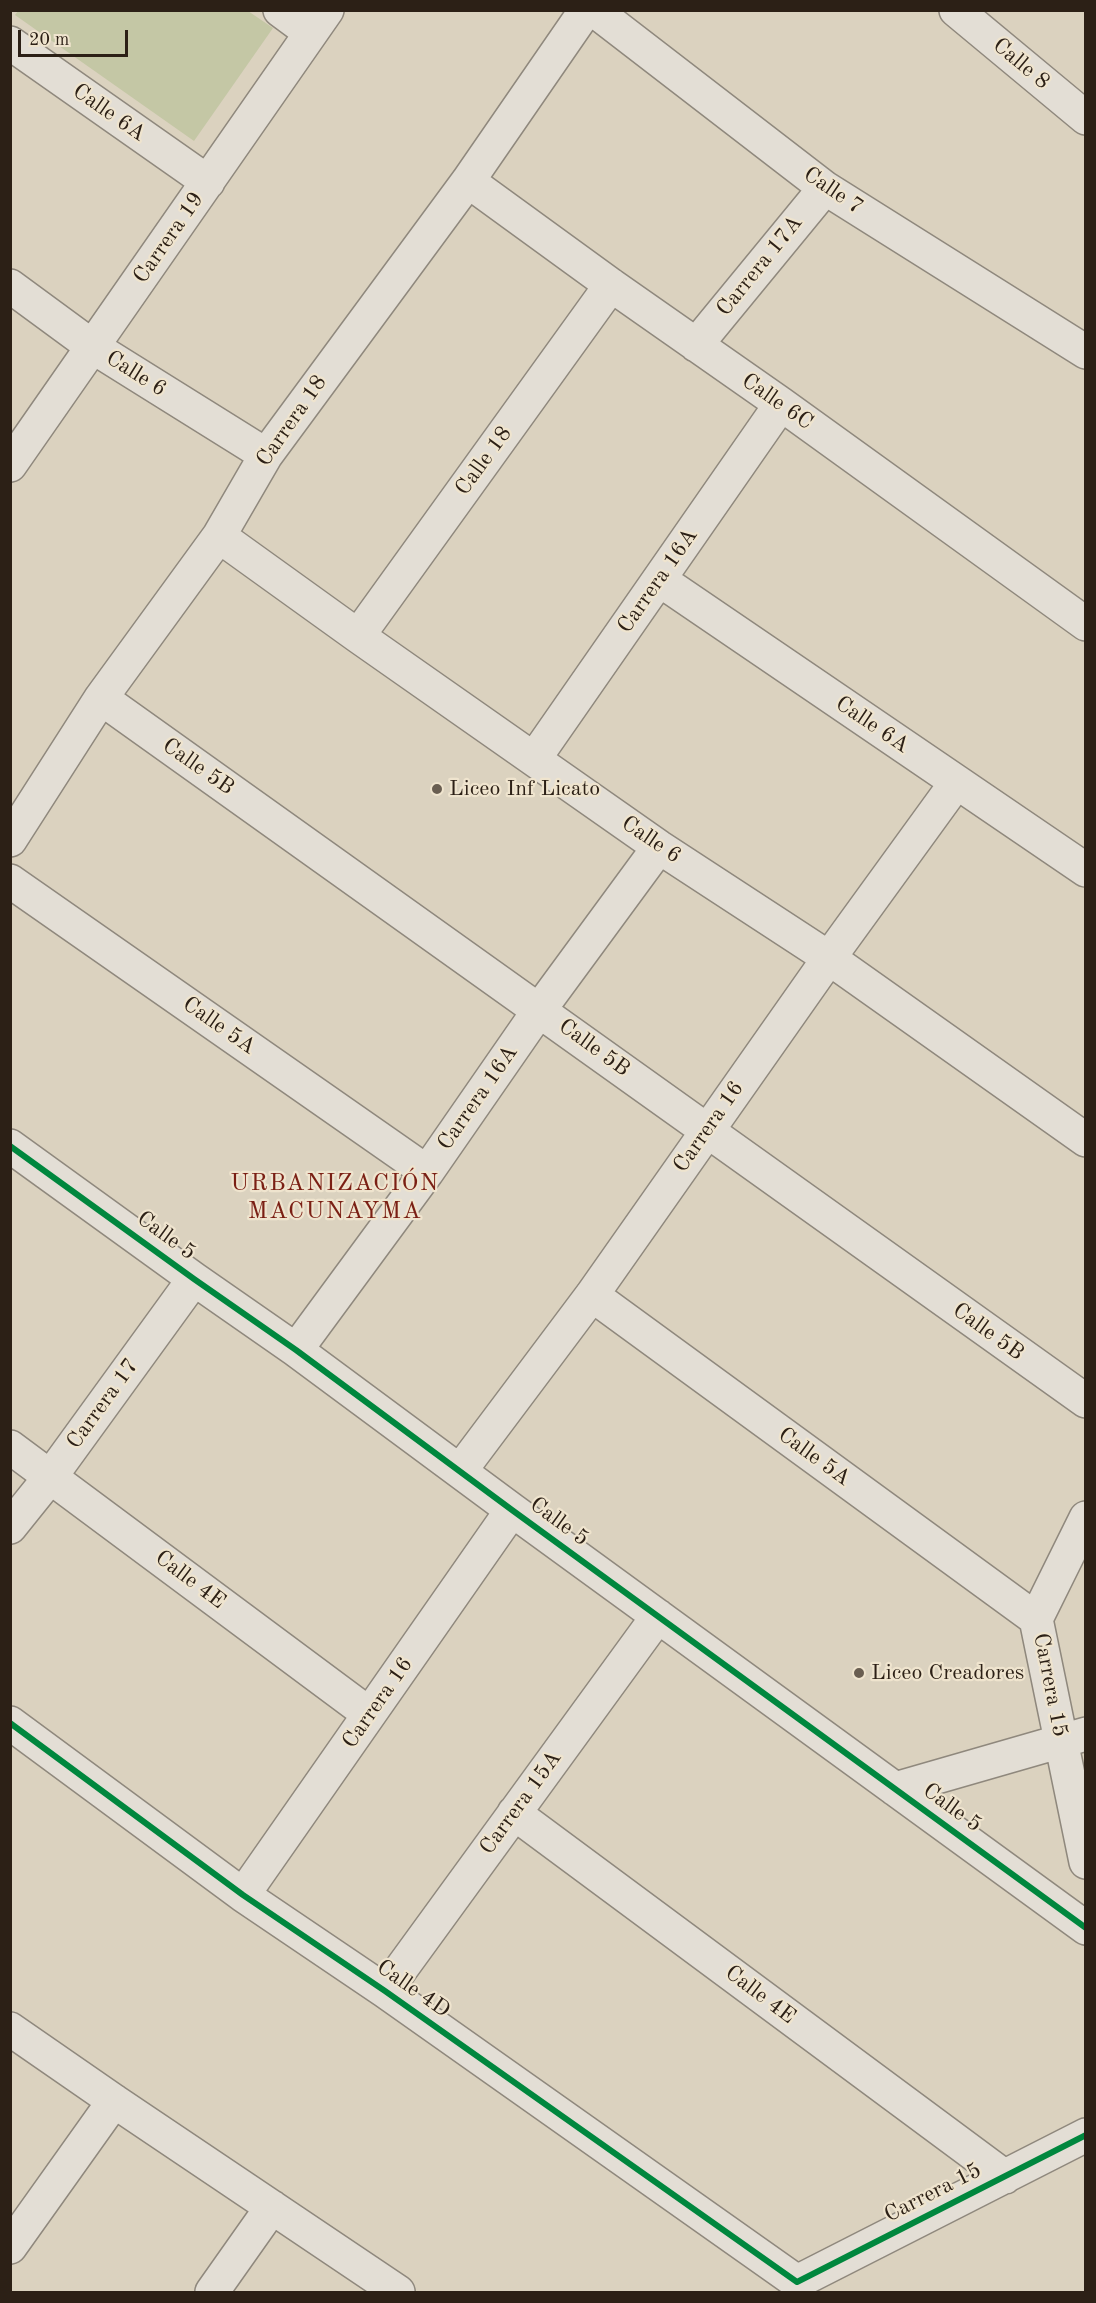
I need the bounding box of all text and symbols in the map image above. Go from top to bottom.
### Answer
scale bar [21,18,130,56]
text: 20 m [29,31,69,49]
street label: Calle 8 [987,33,1055,95]
street label: Calle 6A [67,78,151,148]
street label: Calle 7 [798,161,868,221]
street label: Carrera 19 [128,187,210,289]
street label: Carrera 17A [711,210,809,322]
street label: Calle 6 [101,345,171,403]
street label: Calle 6C [736,368,818,436]
street label: Carrera 18 [251,370,333,472]
street label: Calle 18 [450,421,518,501]
street label: Carrera 16A [612,523,704,639]
street label: Calle 6A [830,691,914,759]
street label: Calle 5B [157,733,239,801]
place label: Liceo Inf Licato [449,776,600,802]
marker: Liceo Inf Licato [430,782,444,796]
street label: Calle 6 [616,810,686,870]
street label: Calle 5A [177,991,261,1061]
street label: Calle 5B [553,1013,635,1083]
street label: Carrera 16A [432,1040,524,1156]
street label: Carrera 16 [668,1076,750,1178]
district label: URBANIZACIÓN MACUNAYMA [230,1170,440,1226]
street label: Calle 5 [131,1206,201,1266]
street label: Calle 5B [947,1297,1029,1367]
street label: Carrera 17 [61,1354,145,1454]
street label: Calle 5A [773,1422,855,1492]
street label: Calle 5 [524,1492,594,1552]
street label: Calle 4E [149,1545,231,1615]
street label: Carrera 15 [1027,1631,1073,1739]
street label: Carrera 16 [337,1652,419,1754]
place label: Liceo Creadores [871,1660,1024,1686]
marker: Liceo Creadores [852,1666,866,1680]
street label: Carrera 15A [474,1746,568,1860]
street label: Calle 5 [917,1778,987,1838]
street label: Calle 4D [371,1954,455,2024]
street label: Calle 4E [719,1960,801,2030]
street label: Carrera 15 [880,2157,986,2229]

